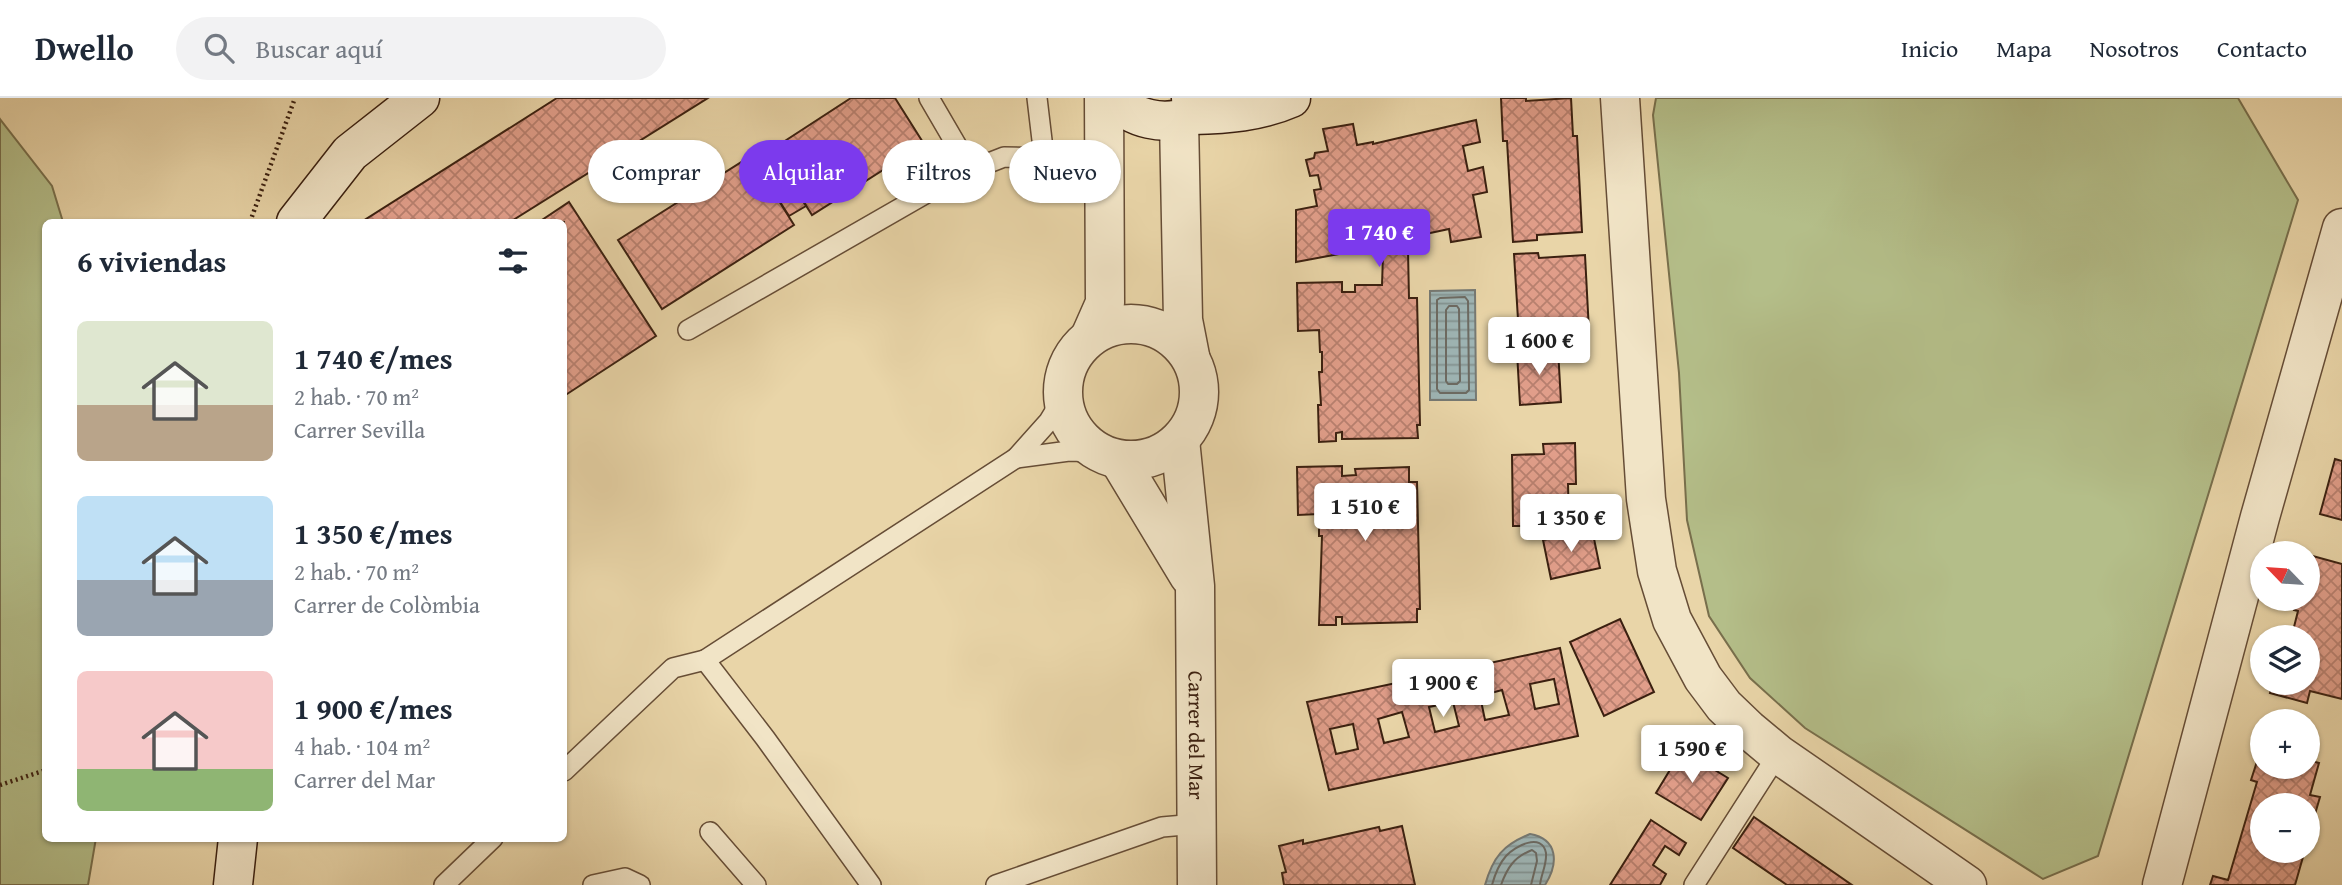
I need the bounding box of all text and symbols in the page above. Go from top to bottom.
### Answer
search box [176,17,666,80]
text: Dwello [35,24,134,72]
icon: search [200,29,238,67]
text: Buscar aquí [256,29,383,68]
text: Inicio [1901,31,1958,66]
text: Mapa [1996,31,2052,66]
text: Nosotros [2090,31,2179,66]
text: Contacto [2217,31,2307,66]
chip: Comprar [588,140,725,203]
chip: Alquilar [739,140,868,203]
chip: Filtros [882,140,995,203]
chip: Nuevo [1009,140,1121,203]
pin: 1 740 € [1314,209,1444,269]
text: 1 740 € [1344,215,1414,248]
text: 6 viviendas [77,239,226,283]
icon: filters [494,242,532,280]
pin: 1 600 € [1474,317,1604,377]
text: 1 600 € [1504,323,1574,356]
text: 1 740 €/mes [294,336,453,380]
icon: home [133,349,217,433]
text: 2 hab. · 70 m² [294,380,419,413]
text: Carrer Sevilla [294,413,425,446]
pin: 1 510 € [1300,484,1430,543]
text: 1 510 € [1330,489,1400,522]
pin: 1 350 € [1506,494,1636,554]
text: 1 350 € [1536,500,1606,533]
text: 1 350 €/mes [294,511,453,555]
icon: home [133,524,217,608]
north arrow [2250,541,2320,611]
map controls [2250,541,2320,863]
text: 2 hab. · 70 m² [294,555,419,588]
text: Carrer de Colòmbia [294,588,480,621]
button: layers [2250,625,2320,695]
pin: 1 900 € [1378,660,1508,719]
text: 1 900 € [1408,665,1478,698]
street label: Carrer del Mar [1181,671,1212,800]
text: 1 900 €/mes [294,686,453,730]
icon: home [133,699,217,783]
button: + [2250,709,2320,779]
pin: 1 590 € [1627,726,1757,785]
text: 4 hab. · 104 m² [294,730,430,763]
text: 1 590 € [1657,731,1727,764]
text: Carrer del Mar [294,763,435,796]
button: − [2250,793,2320,863]

